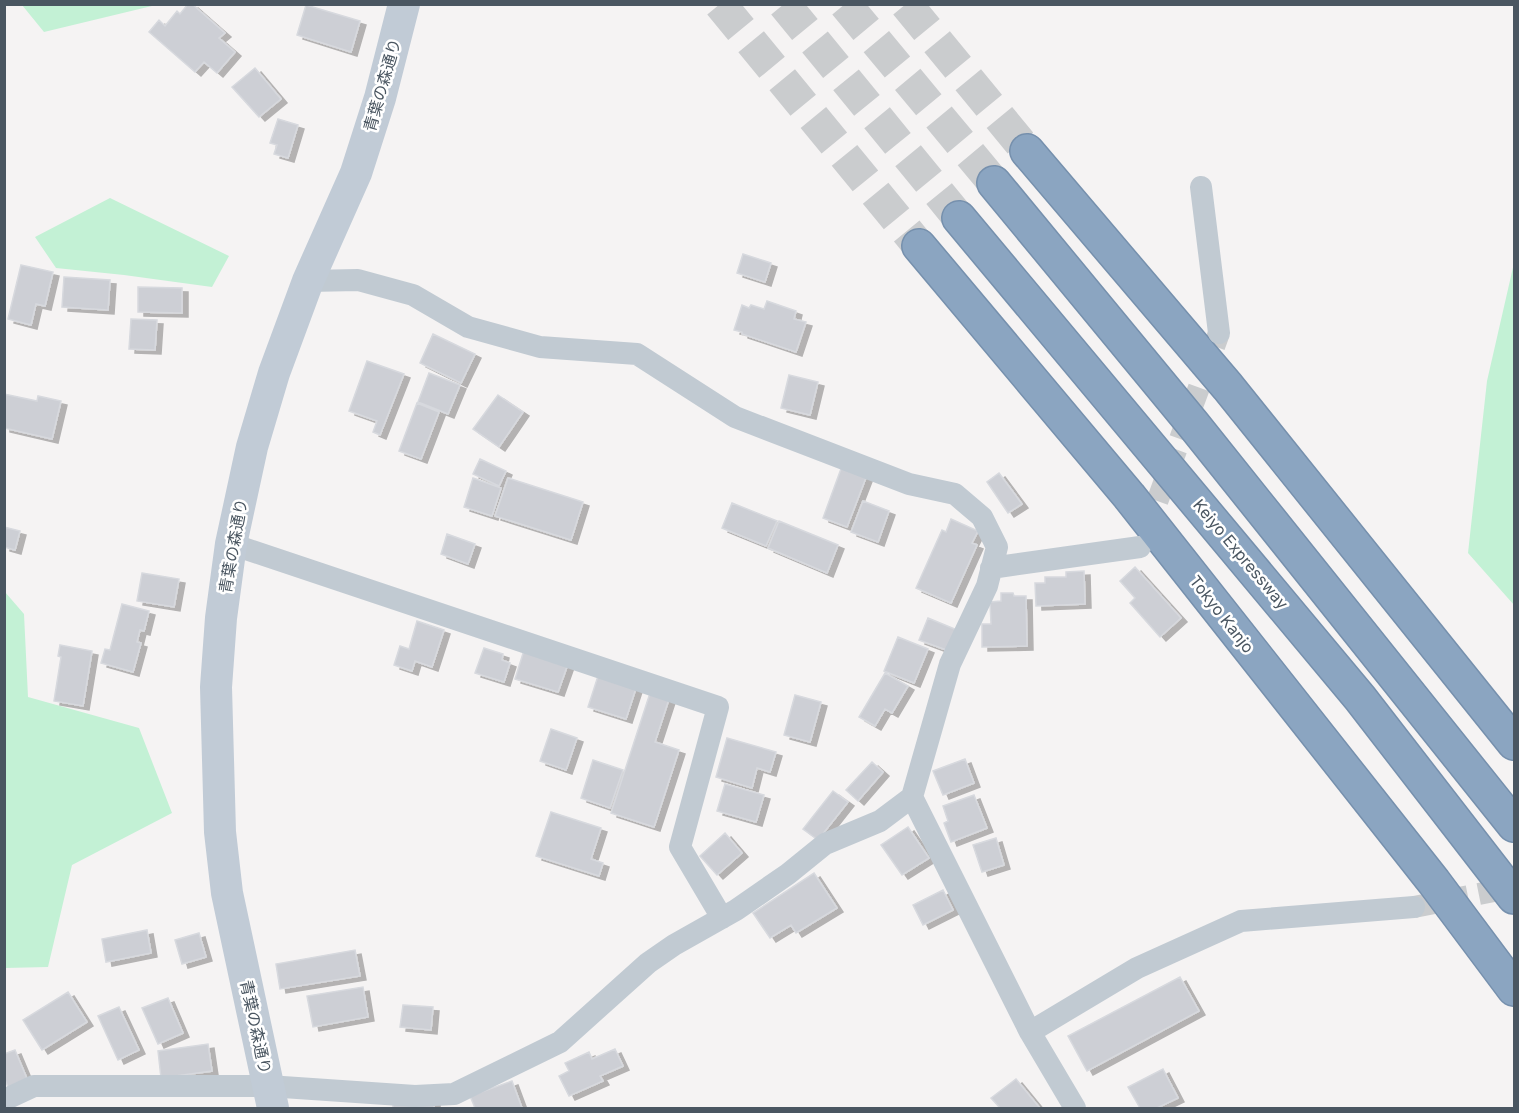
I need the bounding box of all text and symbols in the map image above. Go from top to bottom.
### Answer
street label: 青葉の森通り [359,36,405,134]
street label: Keiyo Expressway [1189,495,1293,613]
street label: 青葉の森通り [215,497,251,595]
street label: Tokyo Kanjo [1186,571,1258,657]
street label: 青葉の森通り [236,978,276,1076]

